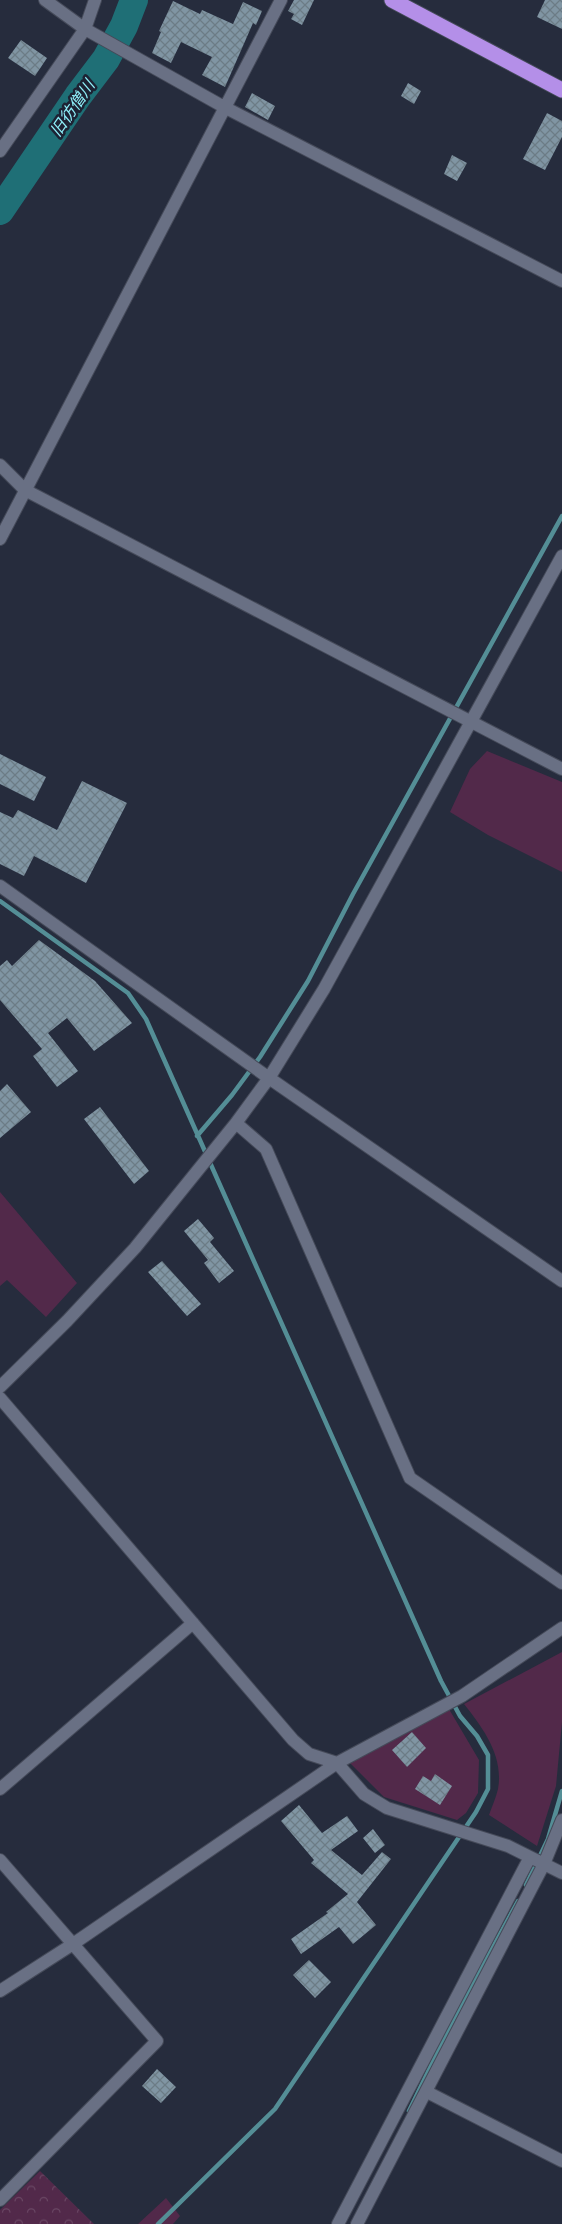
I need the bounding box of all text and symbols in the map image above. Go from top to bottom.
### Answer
water label: 旧彷僧川 [45,74,100,140]

